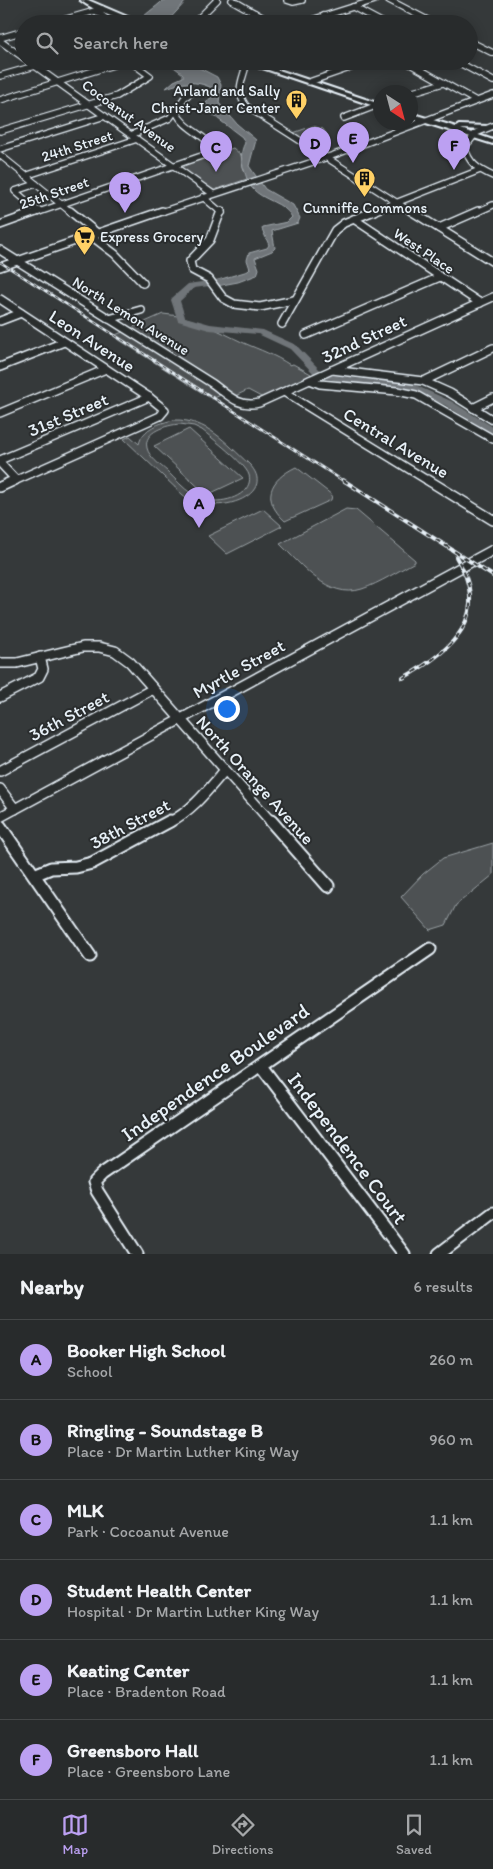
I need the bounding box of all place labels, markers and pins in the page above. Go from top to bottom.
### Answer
place label: Arland and Sally Christ-Janer Center [151,82,280,117]
building icon: Arland and Sally Christ-Janer Center [284,88,308,119]
pin: E [337,122,369,163]
pin: D [299,127,331,168]
pin: F [438,129,470,170]
pin: C [200,131,232,172]
building icon: Cunniffe Commons [353,167,377,198]
pin: B [109,172,141,213]
place label: Cunniffe Commons [303,199,428,217]
supermarket icon: Express Grocery [72,225,96,256]
place label: Express Grocery [100,228,204,246]
pin: A [183,487,215,528]

